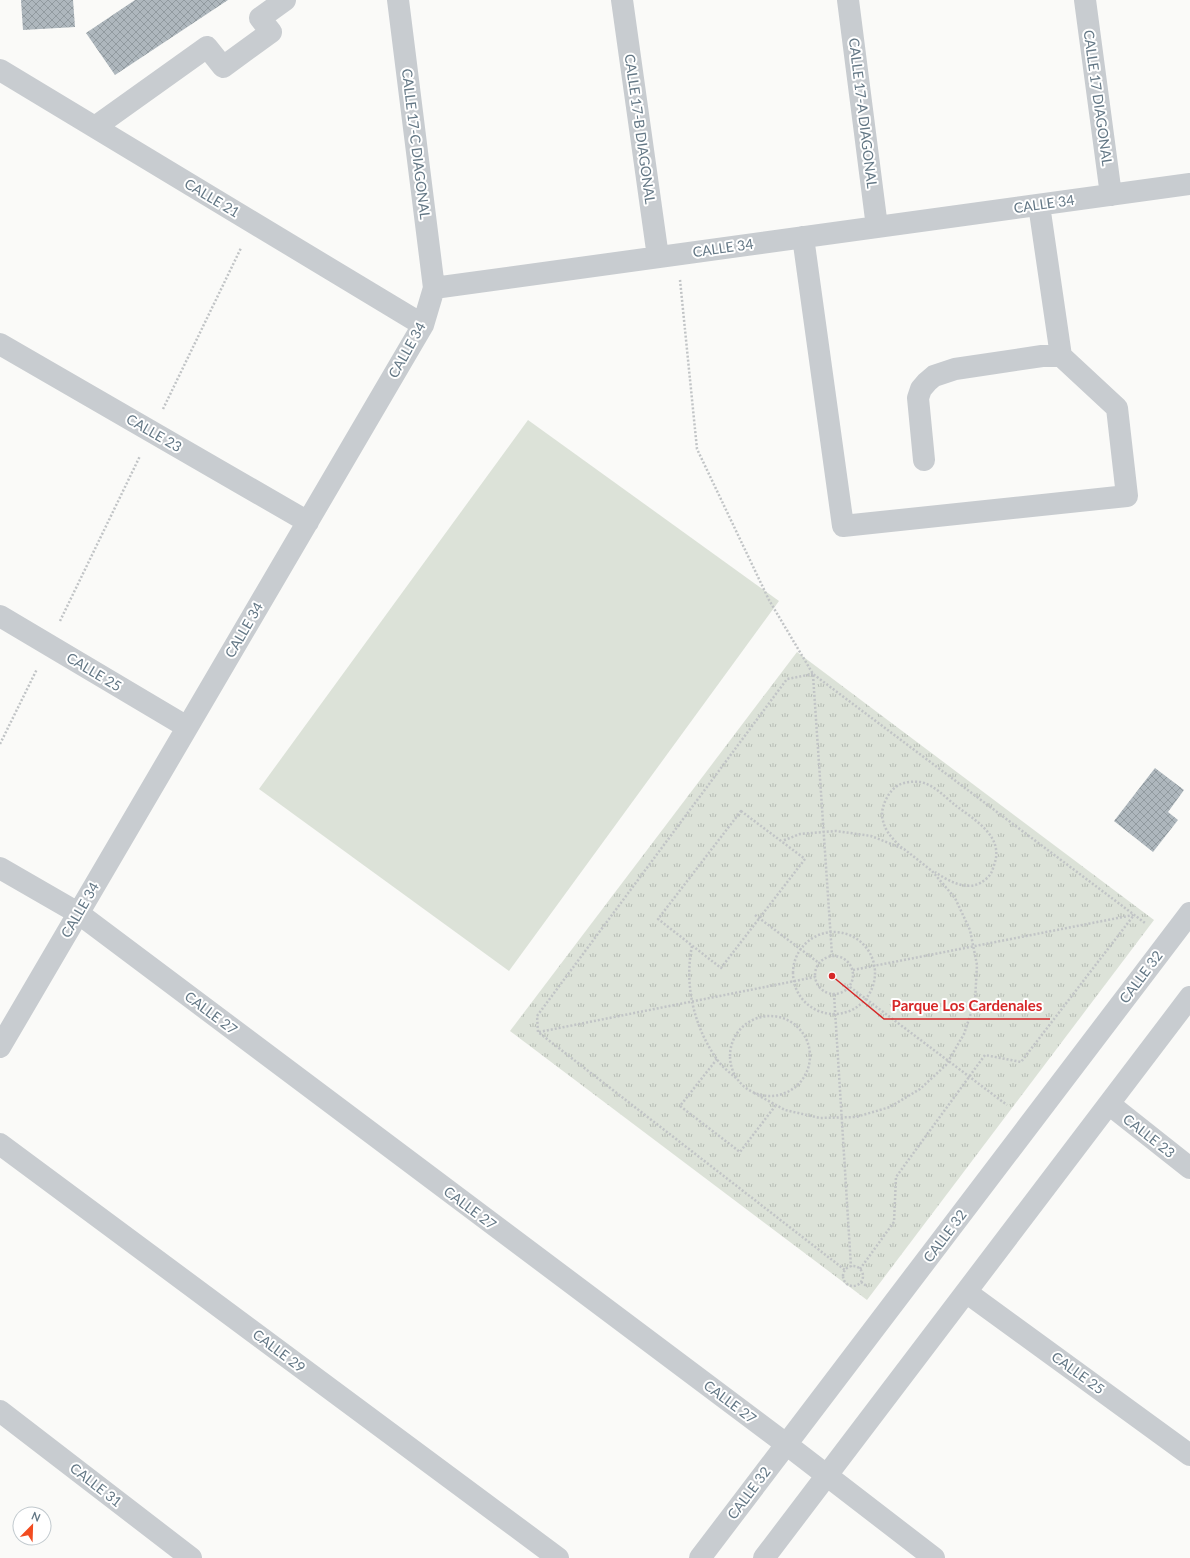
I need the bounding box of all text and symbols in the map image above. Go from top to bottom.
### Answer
street label: CALLE 17 DIAGONAL [1081,29,1116,167]
street label: CALLE 17-A DIAGONAL [846,37,881,189]
street label: CALLE 17-B DIAGONAL [622,53,659,205]
street label: CALLE 17-C DIAGONAL [399,68,434,220]
street label: CALLE 21 [182,175,243,221]
street label: CALLE 34 [1012,191,1075,216]
street label: CALLE 34 [691,235,754,260]
street label: CALLE 34 [384,319,429,381]
street label: CALLE 23 [124,410,185,455]
street label: CALLE 34 [221,599,266,660]
street label: CALLE 25 [64,649,125,695]
street label: CALLE 34 [57,879,102,940]
street label: CALLE 32 [1115,947,1166,1006]
street label: CALLE 27 [182,987,241,1038]
callout: Parque Los Cardenales [884,992,1050,1019]
text: Parque Los Cardenales [892,996,1043,1014]
street label: CALLE 23 [1120,1110,1179,1161]
street label: CALLE 27 [441,1182,500,1233]
street label: CALLE 32 [919,1206,970,1265]
street label: CALLE 29 [250,1325,309,1376]
street label: CALLE 25 [1049,1348,1108,1397]
street label: CALLE 27 [701,1376,760,1427]
street label: CALLE 31 [67,1459,126,1510]
street label: CALLE 32 [723,1463,774,1522]
north arrow [12,1506,52,1546]
text: N [30,1509,43,1524]

